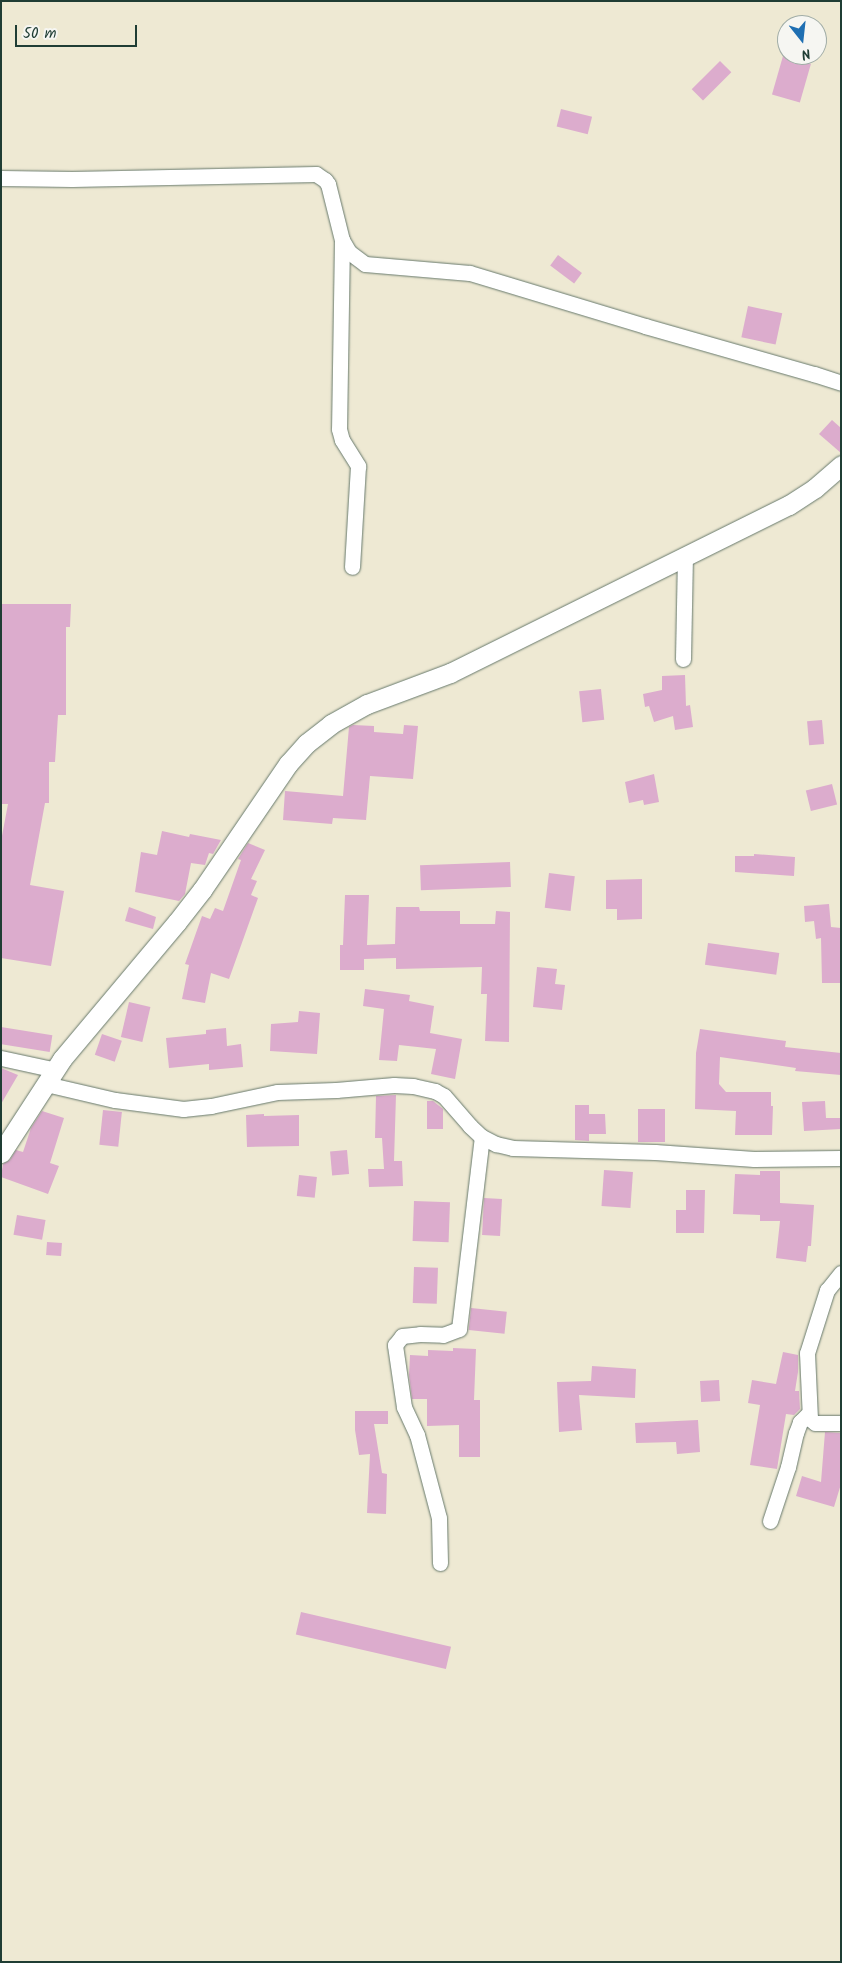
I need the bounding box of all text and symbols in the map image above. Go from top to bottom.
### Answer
scale bar [18,15,140,47]
north arrow [777,15,827,65]
text: 50 m [23,22,57,46]
text: N [799,42,813,65]

